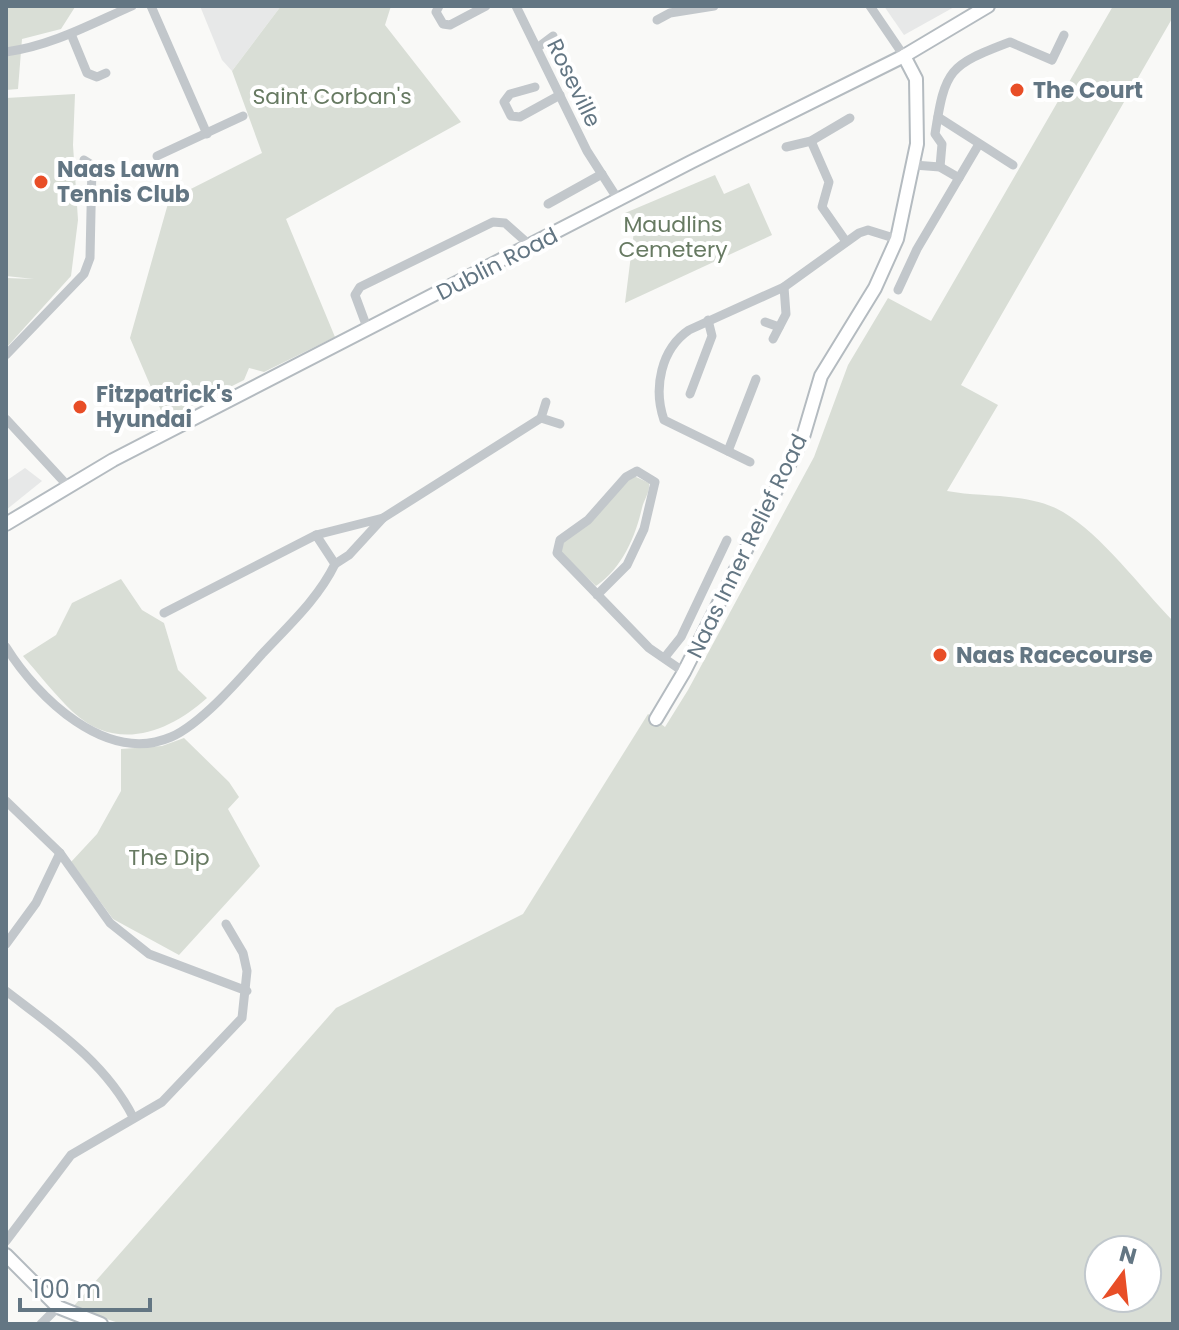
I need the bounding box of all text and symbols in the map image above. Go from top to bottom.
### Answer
street label: Roseville [539,34,609,132]
place label: The Court [1033,75,1143,106]
park label: Saint Corban's [252,81,412,112]
marker: The Court [1008,81,1026,99]
place label: Naas Lawn Tennis Club [57,154,190,210]
marker: Naas Lawn Tennis Club [32,173,50,191]
park label: Maudlins Cemetery [618,209,728,265]
street label: Dublin Road [431,220,563,308]
place label: Fitzpatrick's Hyundai [96,379,233,435]
marker: Fitzpatrick's Hyundai [71,398,89,416]
street label: Naas Inner Relief Road [679,429,815,663]
place label: Naas Racecourse [956,640,1153,671]
marker: Naas Racecourse [931,646,949,664]
park label: The Dip [128,842,210,873]
north arrow [1083,1234,1163,1314]
text: N [1116,1238,1140,1272]
scale bar [20,1262,150,1312]
text: 100 m [32,1273,101,1306]

